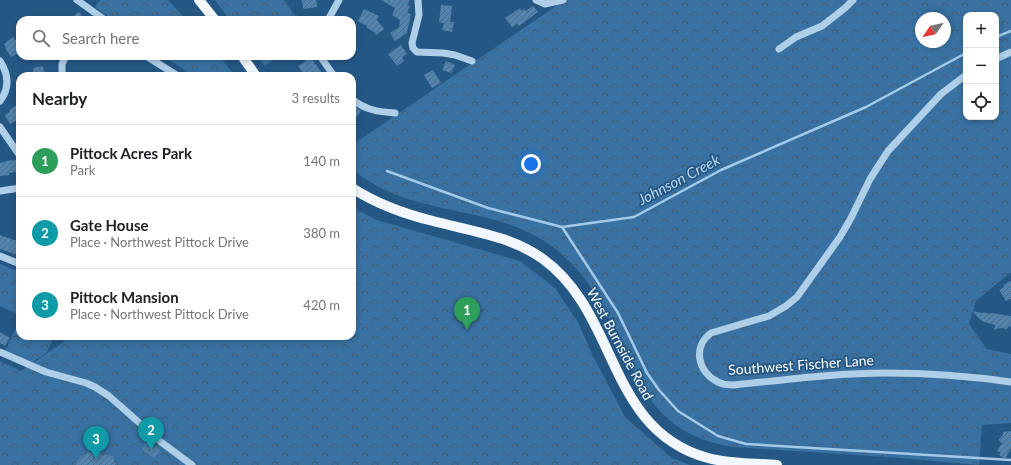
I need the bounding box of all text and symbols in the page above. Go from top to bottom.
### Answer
north arrow [915,12,951,48]
map controls [963,12,999,120]
button: + [963,12,999,48]
search box [16,16,356,60]
icon: search [30,27,52,49]
text: Search here [62,29,139,47]
button: − [963,48,999,84]
button: locate [963,84,999,120]
text: Nearby [32,88,87,109]
text: 3 results [292,90,340,106]
text: Pittock Acres Park [70,144,192,162]
water label: Johnson Creek [634,150,723,209]
text: 1 [41,153,49,169]
text: 140 m [303,153,340,169]
your location [521,154,541,174]
text: Park [70,162,95,178]
text: Gate House [70,216,149,234]
text: 2 [41,225,49,241]
text: 380 m [303,225,340,241]
text: Place · Northwest Pittock Drive [70,234,249,250]
street label: West Burnside Road [584,285,657,403]
text: Pittock Mansion [70,288,179,306]
text: 3 [41,297,49,313]
text: 420 m [303,297,340,313]
pin: 1 [454,297,480,330]
text: Place · Northwest Pittock Drive [70,306,249,322]
street label: Southwest Fischer Lane [728,351,874,378]
pin: 2 [138,417,164,450]
pin: 3 [83,426,109,459]

